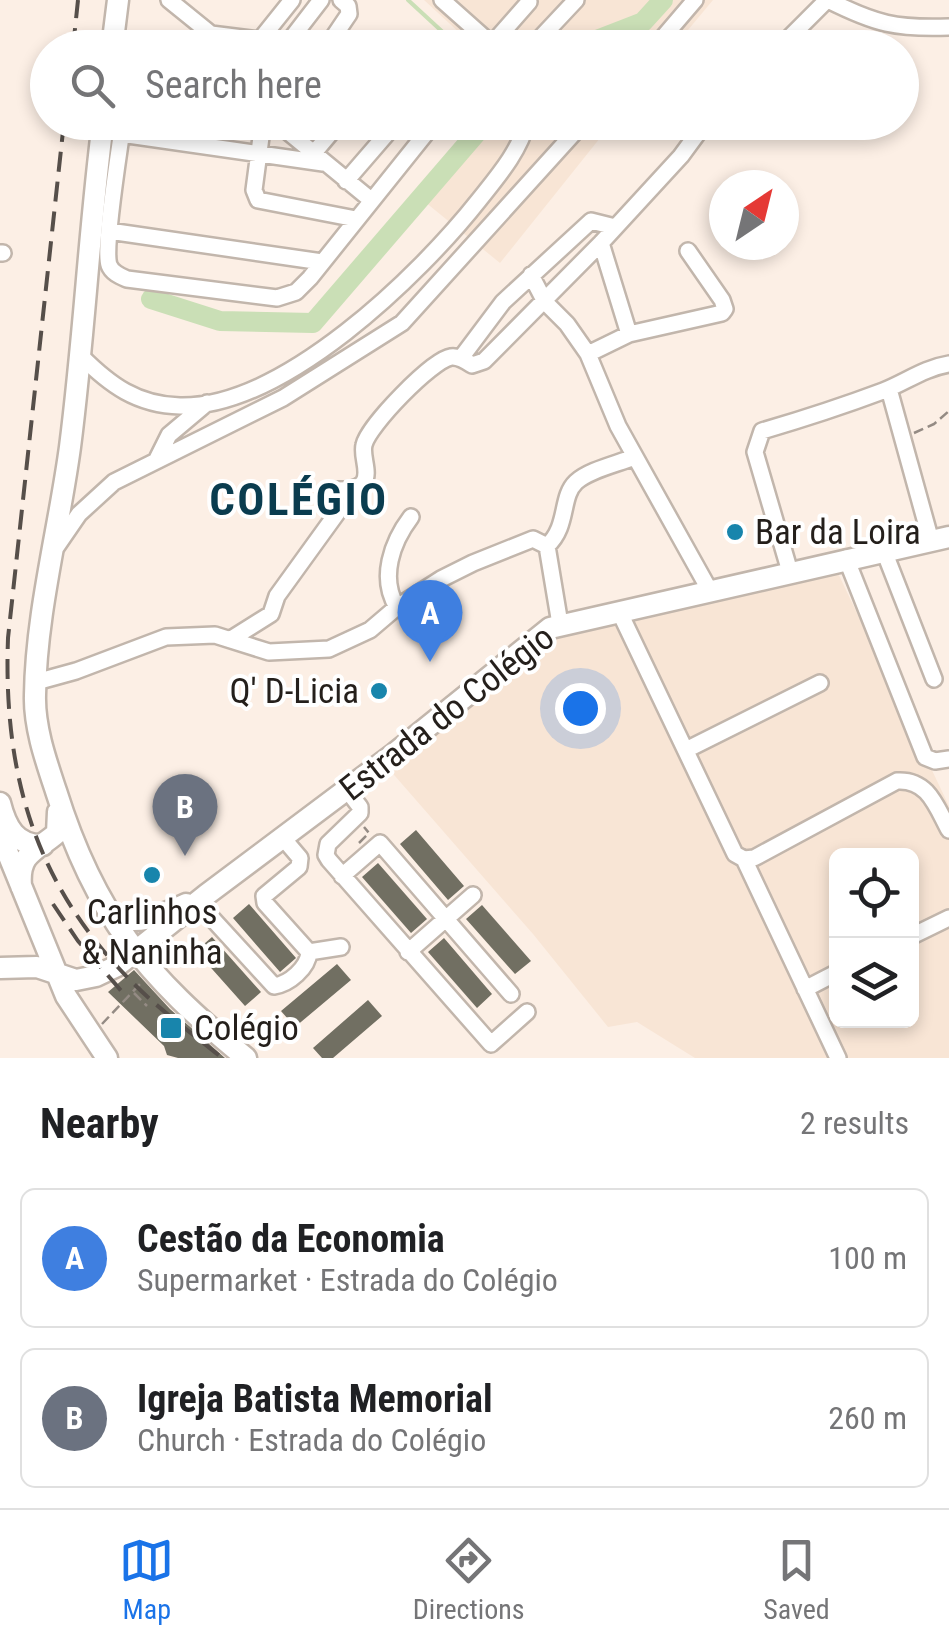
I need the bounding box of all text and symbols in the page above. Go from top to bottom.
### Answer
search box [30,30,919,140]
icon: search [65,58,120,113]
text: Search here [145,63,322,107]
north arrow [709,170,799,260]
district label: COLÉGIO [209,473,389,526]
place label: Bar da Loira [755,512,921,553]
marker: Bar da Loira [724,521,746,543]
pin: A [398,580,462,662]
street label: Estrada do Colégio [332,617,562,809]
place label: Q' D-Licia [230,671,359,712]
marker: Q' D-Licia [368,680,390,702]
your location [555,683,606,734]
pin: B [152,774,218,856]
map controls [829,848,919,1028]
button: locate [829,848,919,938]
marker: Carlinhos & Naninha [141,864,163,886]
place label: Carlinhos & Naninha [81,892,223,973]
button: layers [829,938,919,1028]
place label: Colégio [194,1008,299,1049]
marker: Colégio [158,1015,184,1041]
text: Nearby [40,1099,159,1148]
text: 2 results [800,1104,909,1142]
text: Cestão da Economia [137,1217,445,1261]
text: A [65,1239,84,1277]
text: 100 m [828,1239,907,1277]
text: Supermarket · Estrada do Colégio [137,1261,558,1299]
text: Igreja Batista Memorial [137,1377,493,1421]
text: B [66,1399,83,1437]
text: 260 m [828,1399,907,1437]
text: Church · Estrada do Colégio [137,1421,486,1459]
tab: Map [119,1533,174,1626]
tab: Directions [413,1533,525,1626]
tab: Saved [763,1533,830,1626]

